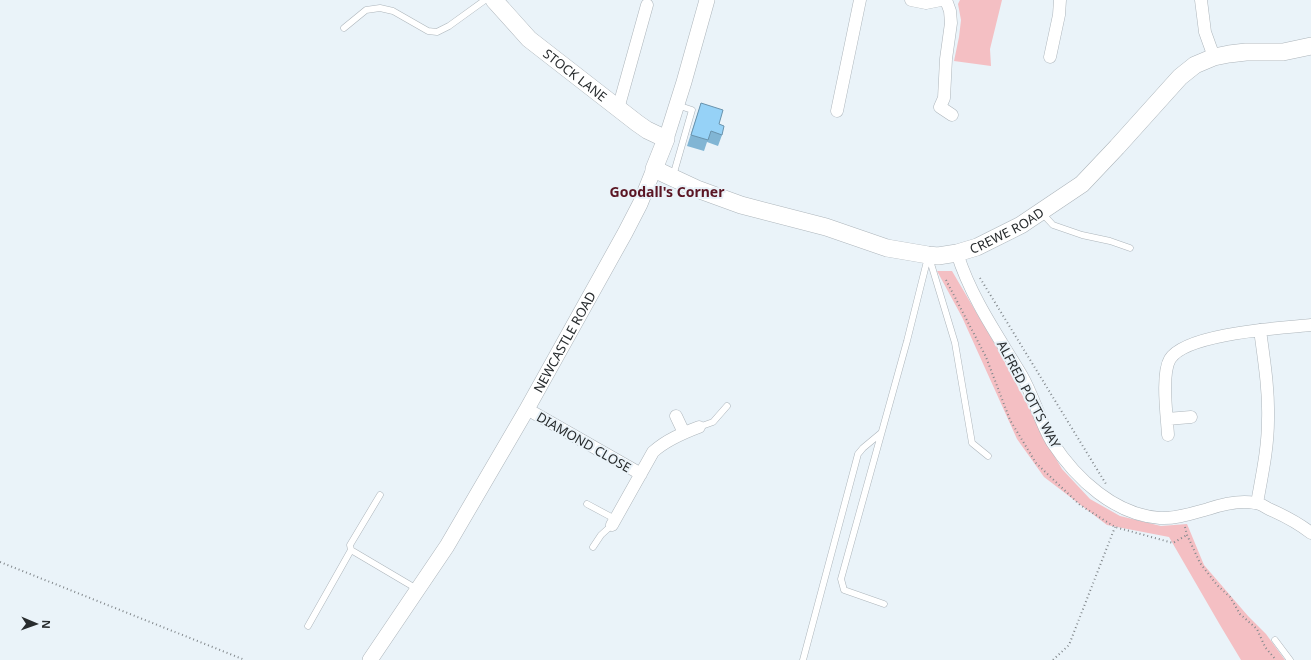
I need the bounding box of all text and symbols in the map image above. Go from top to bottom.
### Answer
street label: STOCK LANE [540,44,611,105]
district label: Goodall's Corner [610,182,725,201]
street label: CREWE ROAD [968,203,1047,258]
street label: NEWCASTLE ROAD [529,288,600,396]
street label: ALFRED POTTS WAY [993,337,1065,451]
street label: DIAMOND CLOSE [534,408,634,476]
north arrow [16,604,56,644]
text: N [39,620,54,629]

